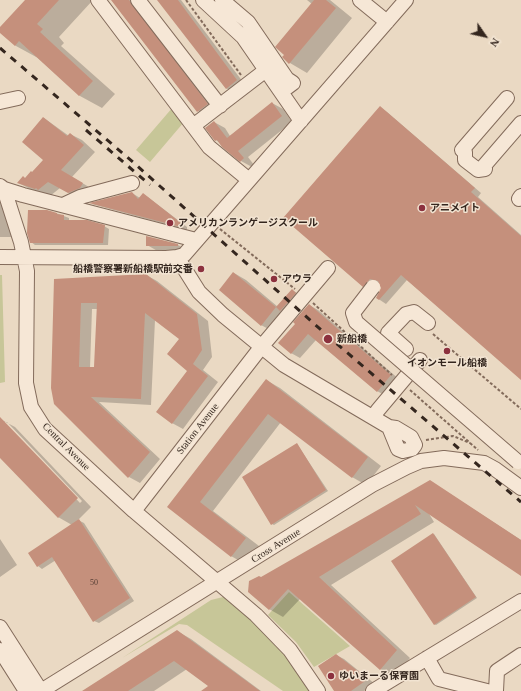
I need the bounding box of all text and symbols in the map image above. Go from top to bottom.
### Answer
north arrow [465,16,505,56]
text: N [488,36,502,49]
place label: アニメイト [430,202,480,214]
marker: アニメイト [417,203,427,213]
place label: アメリカンランゲージスクール [178,217,318,229]
marker: アメリカンランゲージスクール [165,218,175,228]
place label: 船橋警察署新船橋駅前交番 [73,263,193,275]
marker: 船橋警察署新船橋駅前交番 [196,264,206,274]
place label: アウラ [282,273,312,285]
marker: アウラ [269,274,279,284]
marker: 新船橋 [322,333,334,345]
place label: 新船橋 [337,333,367,345]
marker: イオンモール船橋 [442,346,452,356]
place label: イオンモール船橋 [407,357,487,369]
street label: Station Avenue [174,401,222,457]
street label: Central Avenue [40,421,92,473]
street label: Cross Avenue [249,526,303,566]
house number: 50 [90,578,98,588]
place label: ゆいまーる保育園 [339,670,419,682]
marker: ゆいまーる保育園 [326,671,336,681]

